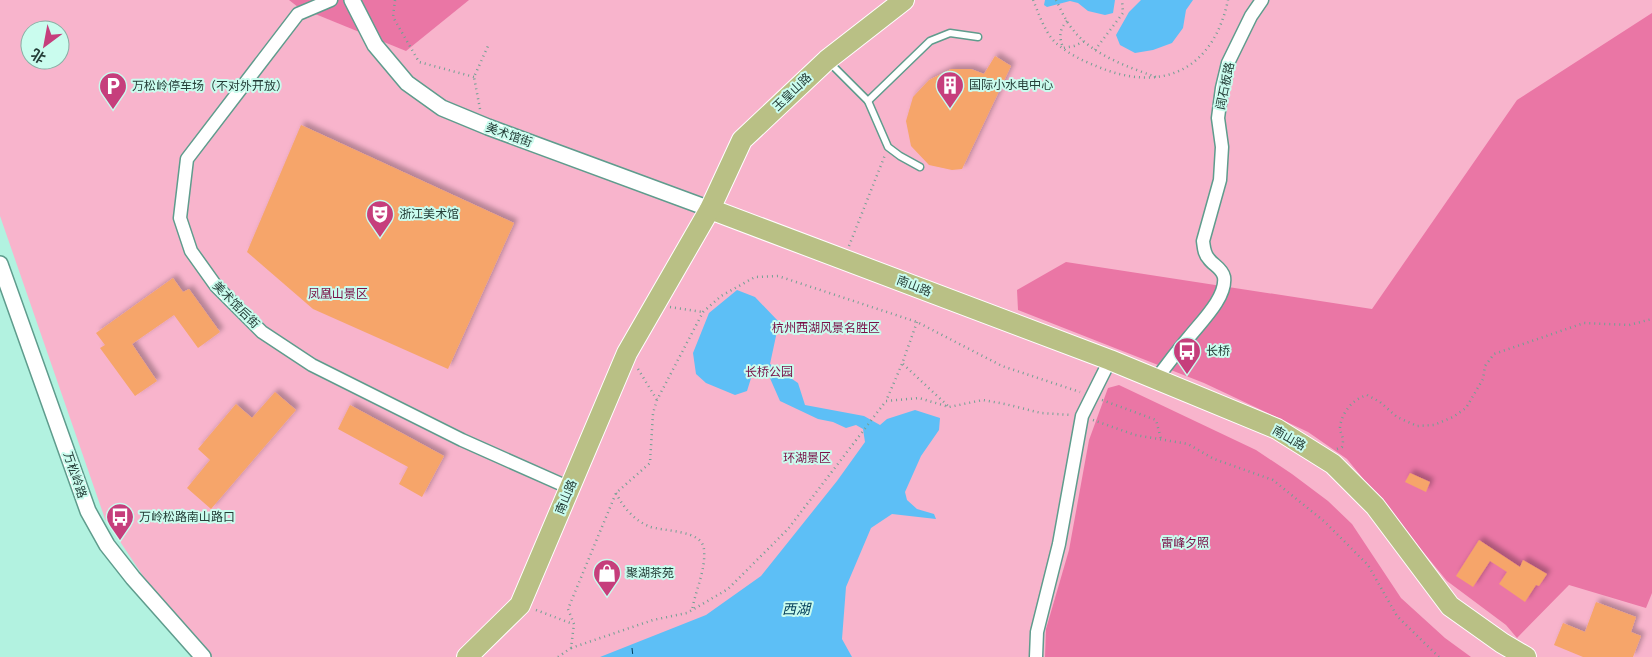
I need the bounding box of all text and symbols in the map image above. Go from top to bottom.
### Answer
north arrow [20,20,70,70]
text: 北 [27,45,49,68]
street label: 阔石板路 [1211,61,1238,111]
street label: 玉皇山路 [768,69,815,114]
building icon: 国际小水电中心 [935,70,965,109]
parking icon: 万松岭停车场（不对外开放） [98,71,128,110]
place label: 国际小水电中心 [969,76,1053,93]
place label: 万松岭停车场（不对外开放） [132,77,288,94]
street label: 美术馆街 [484,118,535,151]
theatre icon: 浙江美术馆 [365,199,395,238]
place label: 浙江美术馆 [399,205,459,222]
street label: 南山路 [894,271,934,300]
street label: 美术馆后街 [209,277,264,332]
park label: 凤凰山景区 [308,285,368,302]
park label: 杭州西湖风景名胜区 [772,319,880,336]
bus stop icon: 长桥 [1172,336,1202,375]
place label: 长桥 [1206,342,1230,359]
park label: 长桥公园 [745,363,793,380]
street label: 南山路 [1269,421,1309,454]
street label: 万松岭路 [60,449,91,500]
park label: 环湖景区 [783,449,831,466]
street label: 南山路 [551,477,580,517]
bus stop icon: 万岭松路南山路口 [105,502,135,541]
place label: 万岭松路南山路口 [139,508,235,525]
park label: 雷峰夕照 [1161,534,1209,551]
shop icon: 聚湖茶苑 [592,558,622,597]
place label: 聚湖茶苑 [626,564,674,581]
water label: 西湖 [782,599,812,618]

